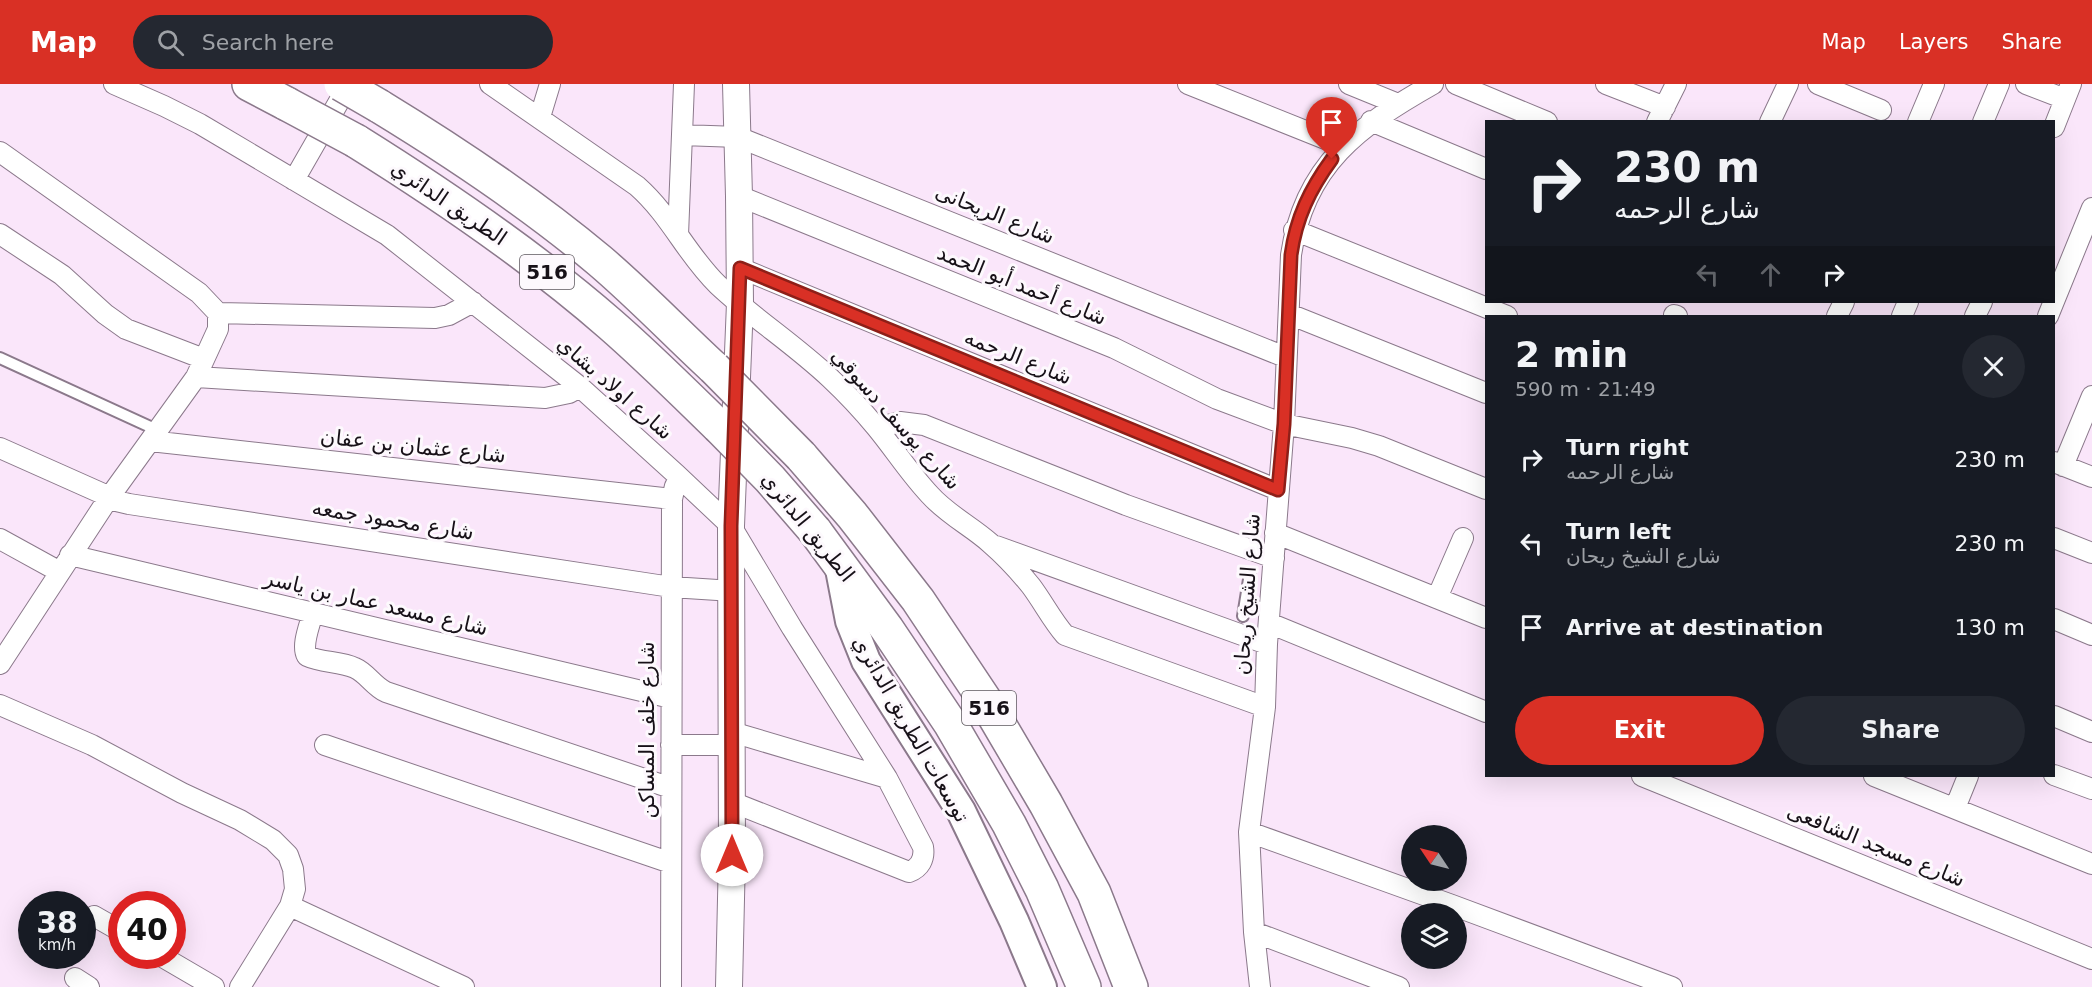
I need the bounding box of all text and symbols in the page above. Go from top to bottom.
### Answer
search box [133,15,553,69]
text: Map [30,26,97,59]
icon: search [154,26,187,59]
text: Search here [202,30,334,55]
text: Map [1822,30,1866,54]
text: Layers [1899,30,1968,54]
text: Share [2001,30,2062,54]
pin [1306,97,1357,159]
icon: arrive [1315,106,1348,139]
text: 230 m [1614,143,1760,192]
icon: right [1515,144,1593,222]
street label: الطريق الدائري [387,156,511,250]
street label: شارع الريحانى [932,179,1058,249]
text: شارع الرحمه [1614,193,1760,224]
street label: شارع أحمد أبو الحمد [934,238,1111,330]
road number: 516 [520,255,574,289]
icon: left [1691,258,1724,291]
icon: ahead [1754,258,1787,291]
icon: right [1817,258,1850,291]
street label: شارع الرحمه [961,325,1075,389]
street label: شارع اولاد بشاي [553,331,677,445]
text: 2 min [1515,334,1628,375]
button: close [1962,335,2025,398]
street label: شارع يوسف دسوقي [826,344,966,494]
text: 590 m · 21:49 [1515,377,1656,401]
street label: شارع عثمان بن عفان [319,424,507,468]
text: Turn right [1566,435,1689,460]
icon: right [1515,443,1548,476]
text: 230 m [1955,447,2025,472]
text: شارع الرحمه [1566,460,1674,484]
street label: الطريق الدائري [756,467,860,587]
street label: شارع محمود جمعه [310,495,476,545]
street label: شارع الشيخ ريحان [1229,512,1265,676]
text: Turn left [1566,519,1671,544]
icon: left [1515,527,1548,560]
text: 230 m [1955,531,2025,556]
text: شارع الشيخ ريحان [1566,544,1721,568]
street label: شارع مسعد عمار بن ياسر [261,565,490,640]
icon: arrive [1515,611,1548,644]
text: Arrive at destination [1566,615,1823,640]
text: 130 m [1955,615,2025,640]
street label: توسعات الطريق الدائري [848,631,974,827]
street label: شارع خلف المساكن [635,641,659,819]
road number: 516 [962,691,1016,725]
button: Exit [1515,696,1764,765]
button: Share [1776,696,2025,765]
street label: شارع مسجد الشافعى [1784,798,1968,892]
position arrow [700,823,764,887]
north arrow [1401,825,1467,891]
map controls [1401,825,1467,969]
speed limit sign: 40 [108,891,186,969]
button: layers [1401,903,1467,969]
text: 38 [36,905,78,940]
text: km/h [38,936,76,954]

